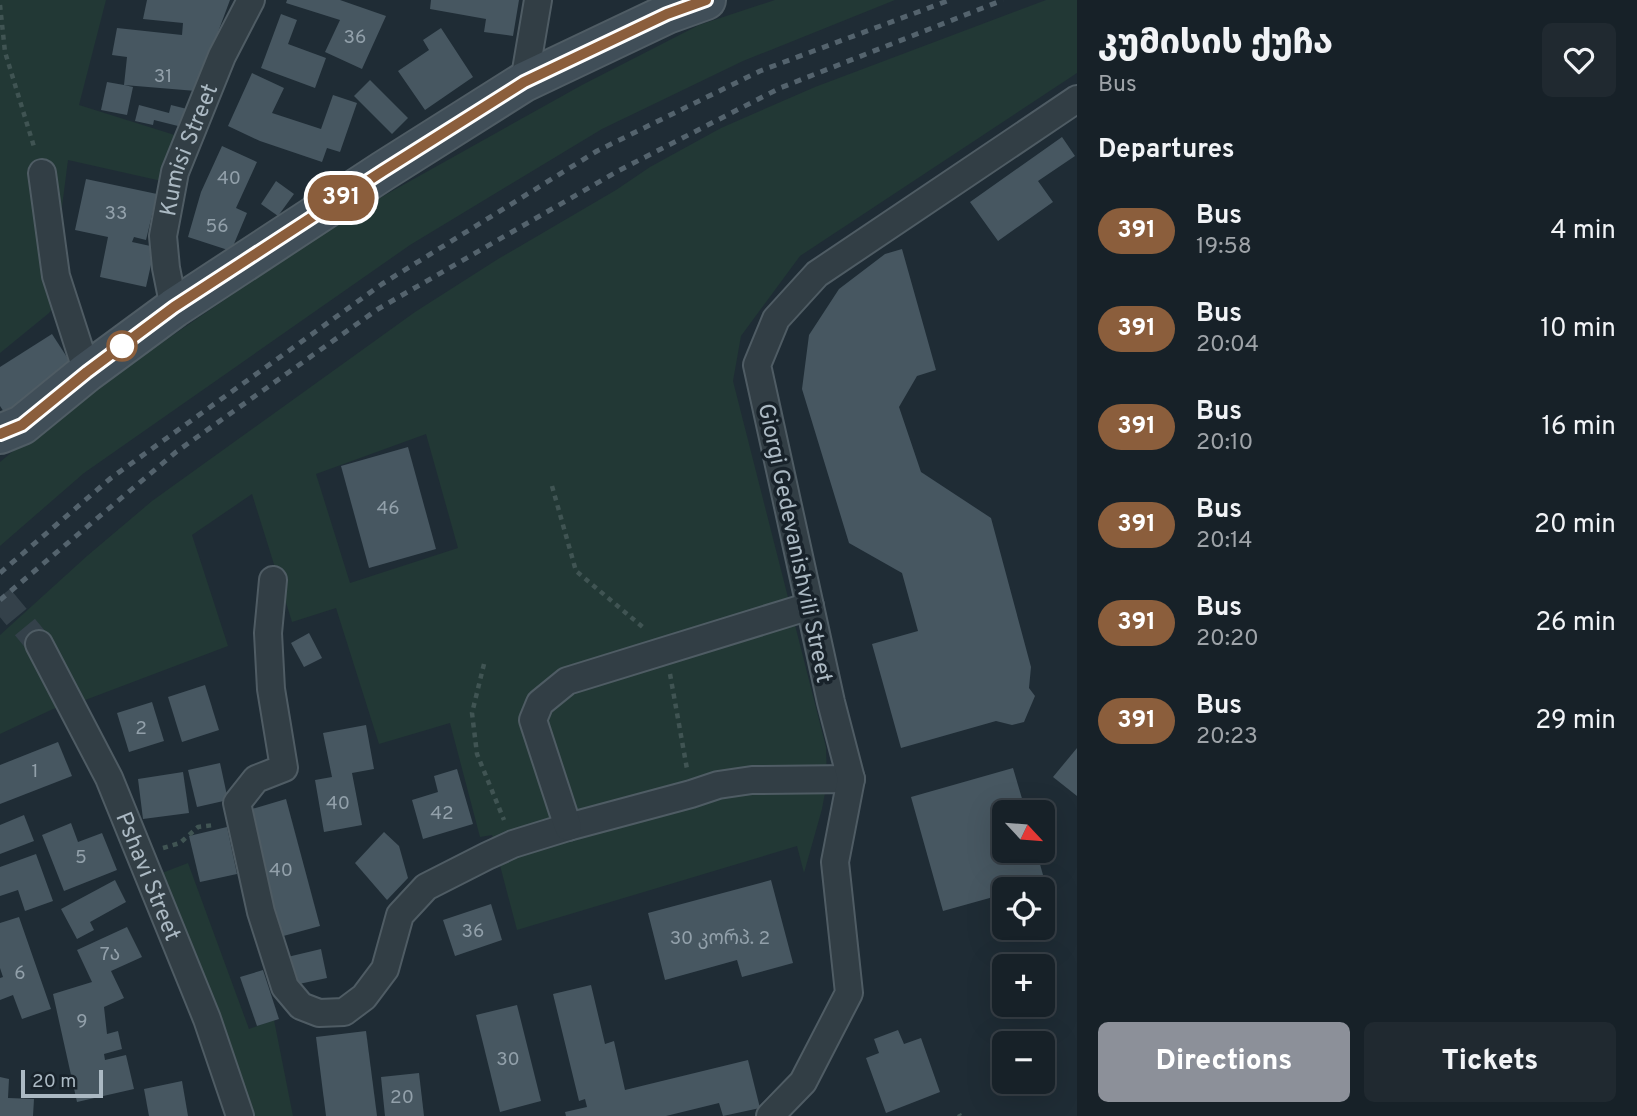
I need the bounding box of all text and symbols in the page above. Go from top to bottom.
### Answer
button: heart [1542,23,1616,97]
text: კუმისის ქუჩა [1098,24,1333,66]
house number: 36 [344,26,366,50]
house number: 31 [154,65,172,89]
text: Bus [1098,71,1137,100]
street label: Kumisi Street [155,80,226,219]
text: Departures [1098,134,1235,167]
house number: 40 [217,167,241,191]
line badge: 391 [301,175,381,221]
text: 391 [322,183,360,213]
text: Bus [1196,200,1242,233]
house number: 33 [105,202,127,226]
house number: 56 [205,215,229,239]
text: 4 min [1550,215,1616,248]
text: 391 [1117,216,1156,246]
text: 19:58 [1196,233,1252,262]
text: Bus [1196,298,1242,331]
text: 10 min [1540,313,1616,346]
text: 391 [1117,314,1156,344]
unlabelled marker [107,331,137,361]
text: 20:04 [1196,331,1259,360]
text: Bus [1196,396,1242,429]
street label: Giorgi Gedevanishvili Street [750,401,837,686]
text: 16 min [1541,411,1616,444]
text: 391 [1117,412,1156,442]
text: 20:10 [1196,429,1253,458]
text: Bus [1196,494,1242,527]
house number: 46 [376,497,400,521]
text: 20 min [1534,509,1616,542]
text: 391 [1117,510,1156,540]
text: 20:14 [1196,527,1252,556]
text: Bus [1196,592,1242,625]
text: 26 min [1535,607,1616,640]
text: 391 [1117,608,1156,638]
text: 20:20 [1196,625,1259,654]
text: Bus [1196,690,1242,723]
text: 29 min [1535,705,1616,738]
text: 391 [1117,706,1156,736]
house number: 2 [135,717,147,741]
text: 20:23 [1196,723,1258,752]
house number: 1 [31,760,39,784]
house number: 40 [326,792,350,816]
north arrow [992,800,1055,863]
map controls [992,800,1055,1094]
house number: 42 [430,802,454,826]
street label: Pshavi Street [107,808,186,946]
house number: 5 [75,846,87,870]
house number: 40 [269,859,293,883]
button: locate [992,877,1055,940]
house number: 36 [462,920,484,944]
house number: 30 კორპ. 2 [670,927,770,951]
house number: 7ა [100,943,120,967]
button: + [992,954,1055,1017]
house number: 6 [14,962,26,986]
house number: 9 [76,1010,88,1034]
button: Directions [1098,1022,1350,1102]
button: Tickets [1364,1022,1616,1102]
button: − [992,1031,1055,1094]
house number: 30 [496,1048,520,1072]
scale bar [21,1067,103,1099]
text: 20 m [32,1070,76,1094]
house number: 20 [390,1086,414,1110]

